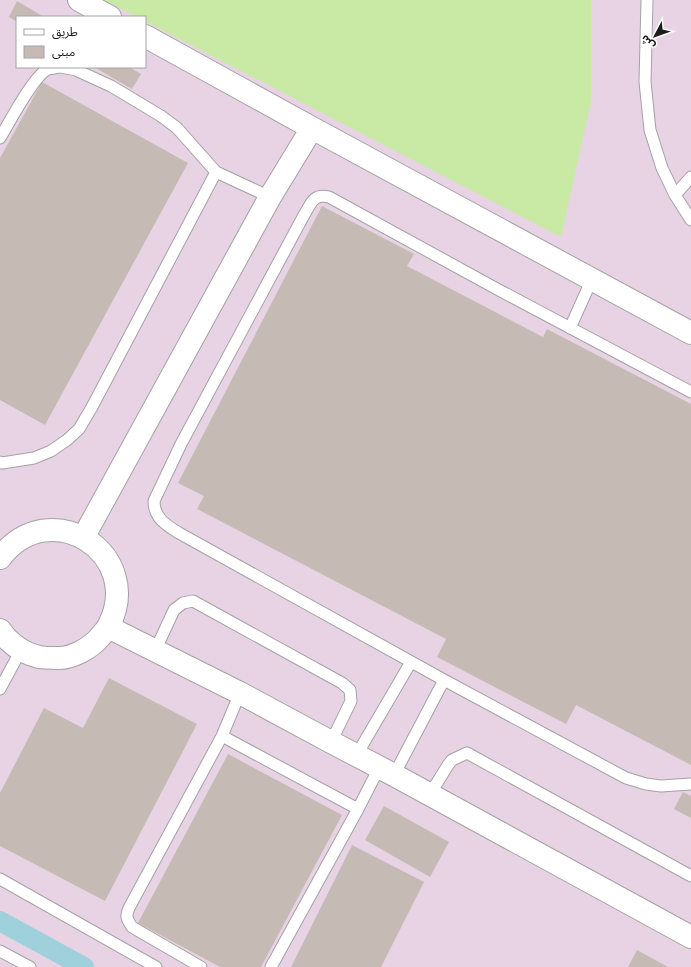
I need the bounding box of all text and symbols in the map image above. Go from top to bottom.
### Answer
legend [16,16,146,68]
north arrow [635,16,675,56]
text: طريق [52,24,78,40]
text: ش [637,32,658,53]
text: مبنى [52,44,75,60]

